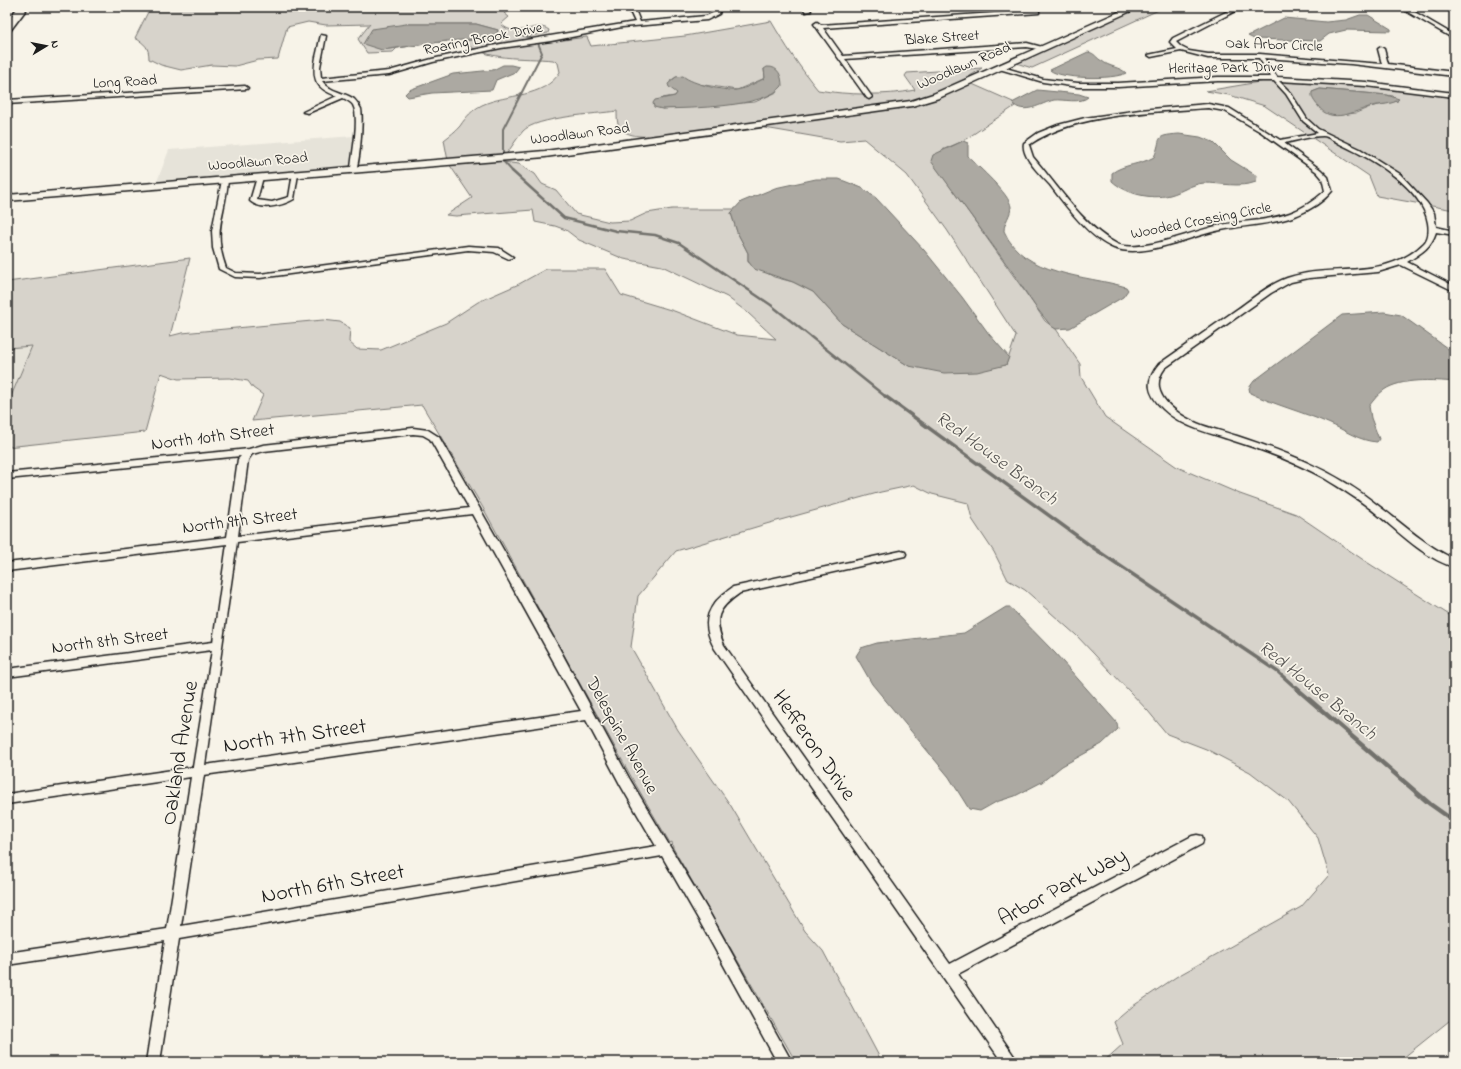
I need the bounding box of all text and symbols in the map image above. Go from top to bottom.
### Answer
street label: Roaring Brook Drive [422,17,545,62]
street label: Blake Street [903,24,980,52]
north arrow [26,26,66,66]
street label: Oak Arbor Circle [1225,32,1324,58]
street label: Woodlawn Road [914,36,1015,96]
text: N [46,39,63,49]
street label: Heritage Park Drive [1168,56,1284,81]
street label: Long Road [93,69,158,96]
street label: Woodlawn Road [529,117,631,151]
street label: Woodlawn Road [207,147,309,177]
street label: Wooded Crossing Circle [1129,197,1274,246]
water label: Red House Branch [929,405,1063,513]
street label: North 10th Street [150,418,276,458]
street label: North 9th Street [181,502,299,542]
street label: North 8th Street [50,622,170,662]
water label: Red House Branch [1252,635,1383,748]
street label: Delespine Avenue [578,672,664,800]
street label: Oakland Avenue [154,678,208,828]
street label: Hefferon Drive [763,684,863,808]
street label: North 7th Street [221,711,369,763]
street label: Arbor Park Way [993,841,1134,936]
street label: North 6th Street [259,857,408,913]

